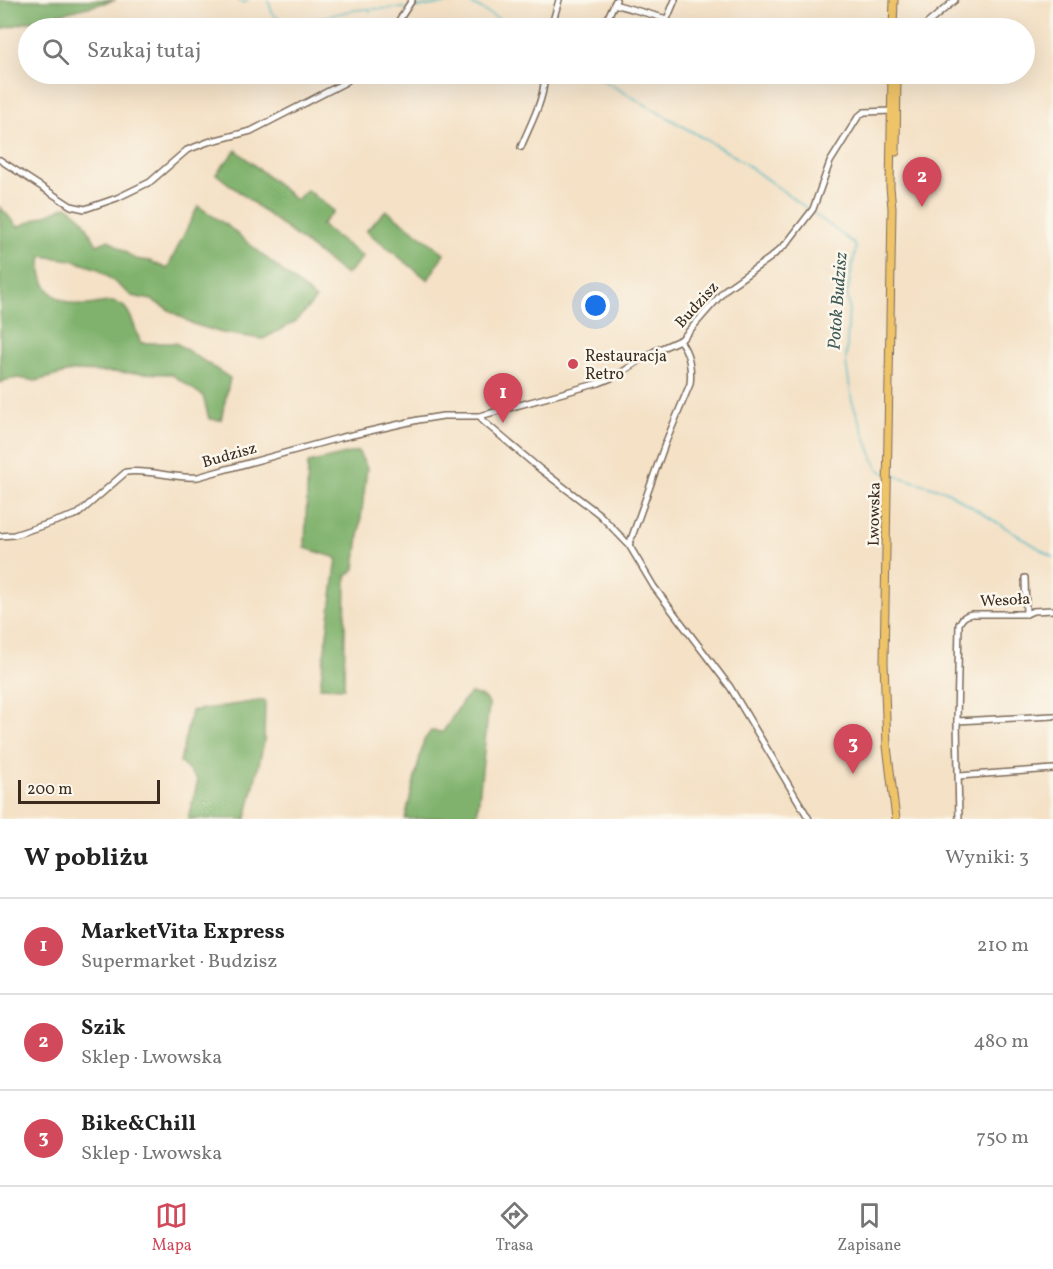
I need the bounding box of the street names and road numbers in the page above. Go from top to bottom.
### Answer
street label: Budzisz [671,277,724,333]
street label: Budzisz [200,438,259,474]
street label: Lwowska [863,482,887,546]
street label: Wesoła [979,589,1031,613]

